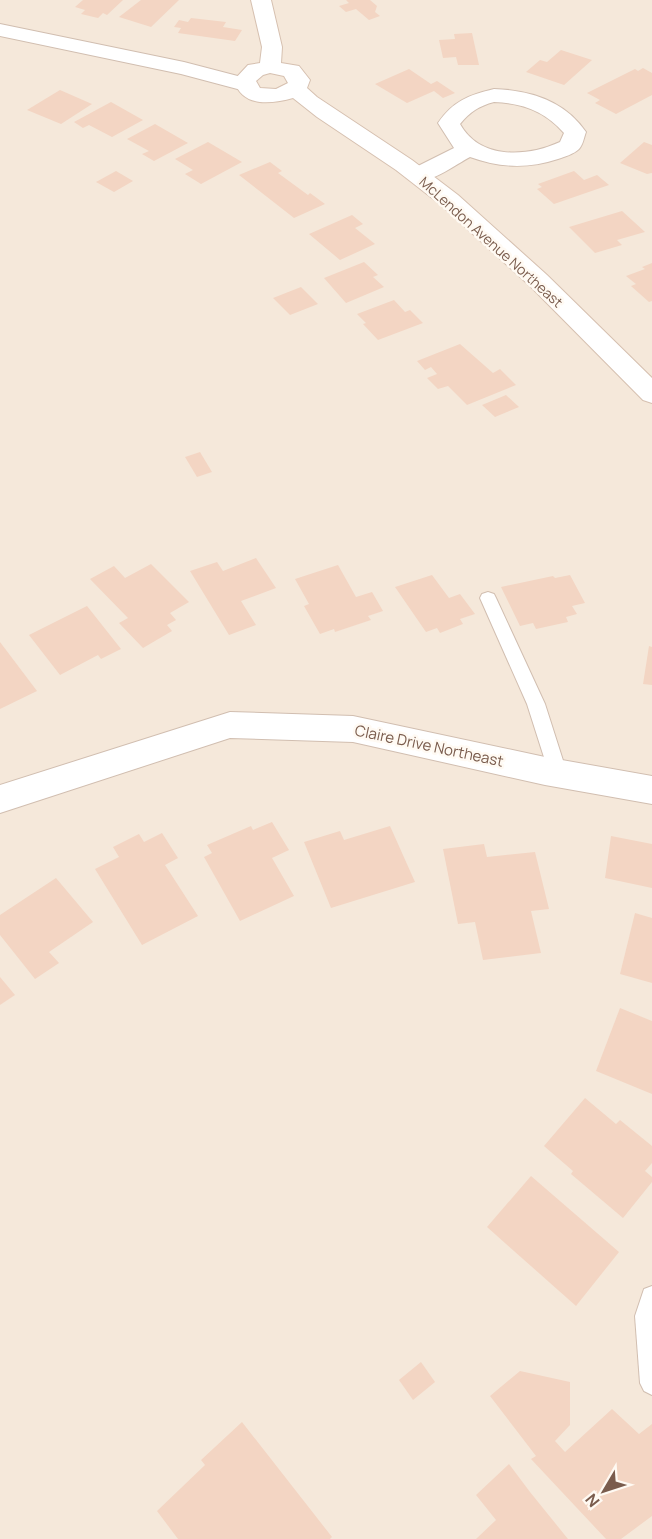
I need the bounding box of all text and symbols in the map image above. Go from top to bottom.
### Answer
street label: McLendon Avenue Northeast [416,172,567,311]
street label: Claire Drive Northeast [353,719,505,772]
north arrow [574,1461,634,1521]
text: N [580,1489,605,1512]

